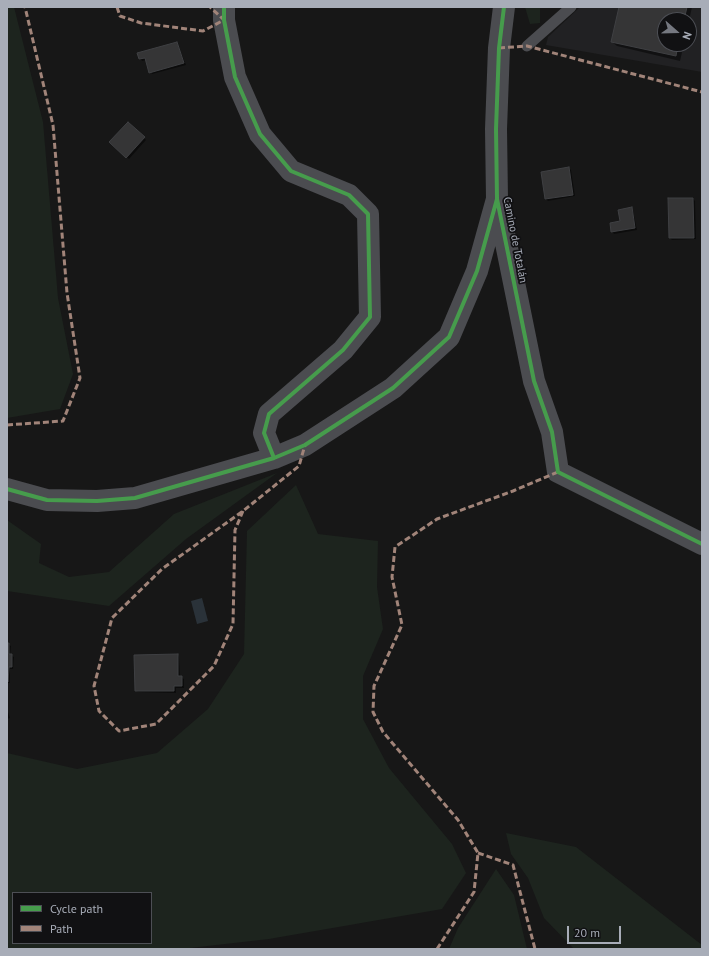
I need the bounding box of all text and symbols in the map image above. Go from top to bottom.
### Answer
north arrow [657,12,697,52]
text: N [680,30,695,42]
street label: Camino de Totalán [500,196,530,284]
legend [12,892,152,944]
text: Cycle path [50,901,103,916]
scale bar [569,918,623,944]
text: Path [50,921,73,936]
text: 20 m [574,925,600,940]

